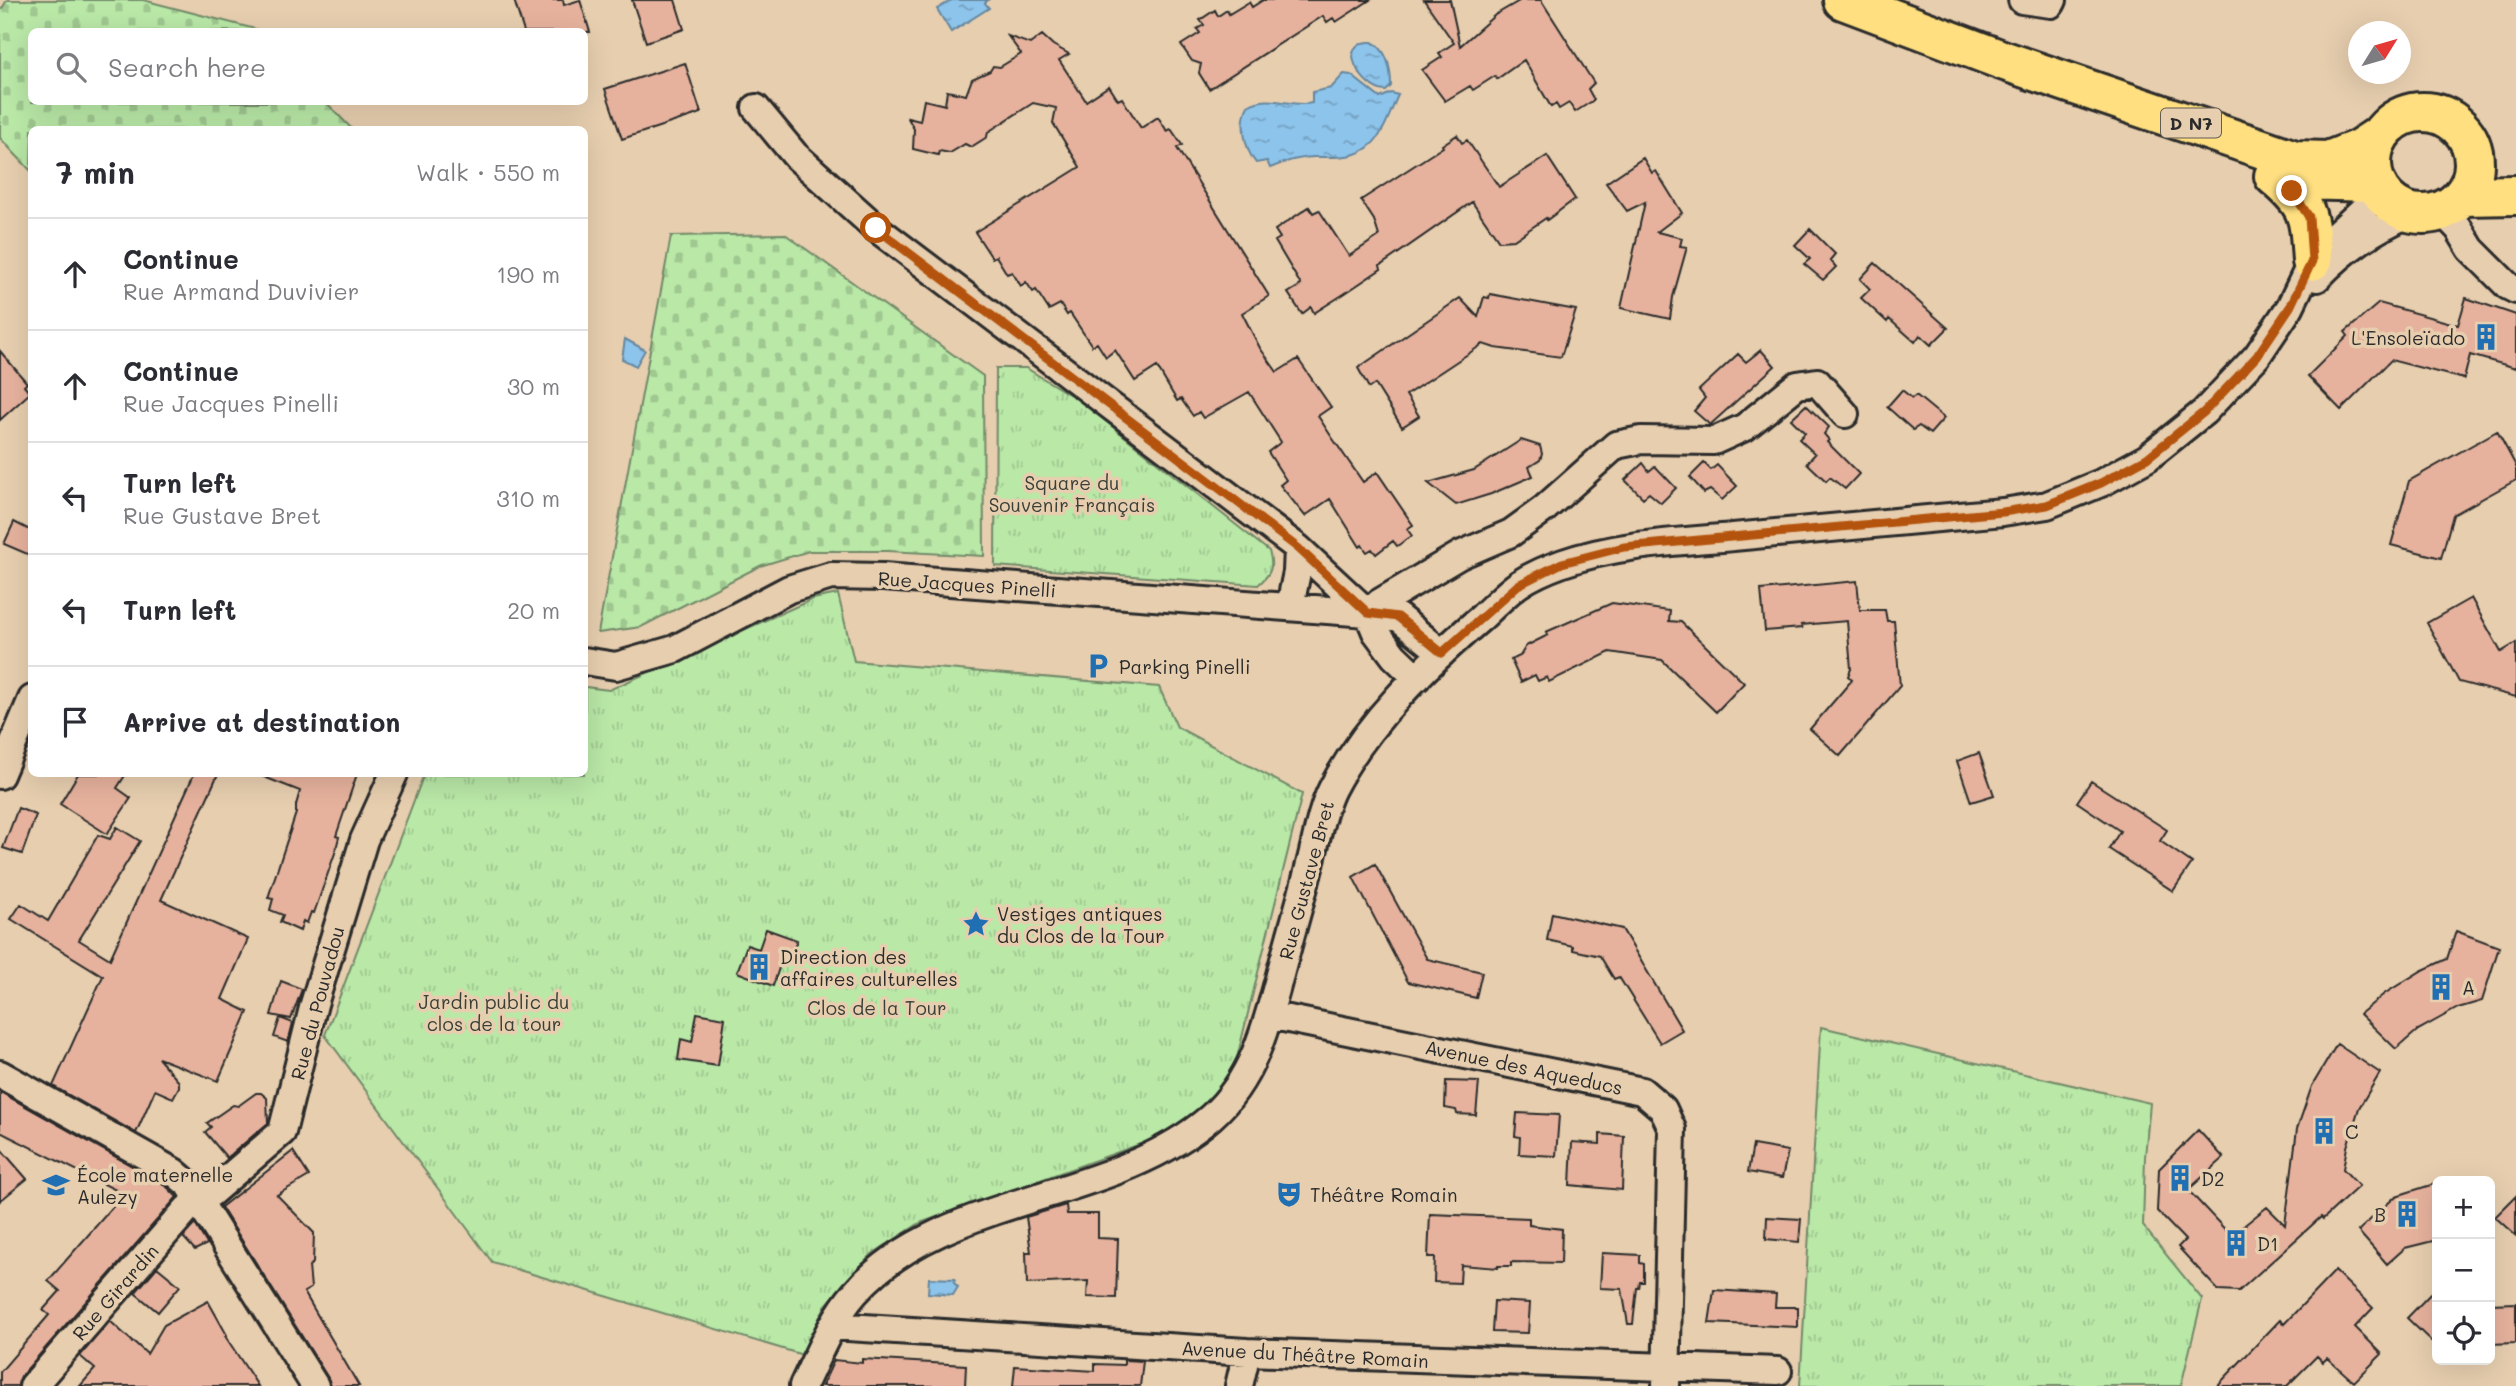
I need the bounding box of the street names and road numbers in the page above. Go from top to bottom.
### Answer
road number: D N7 [2161,109,2221,138]
street label: Rue Jacques Pinelli [877,565,1057,603]
street label: Rue Gustave Bret [1273,798,1339,962]
street label: Rue du Pouvadou [285,924,349,1082]
street label: Avenue des Aqueducs [1423,1034,1625,1100]
street label: Rue Girardin [66,1239,164,1345]
street label: Avenue du Théâtre Romain [1181,1335,1429,1373]

